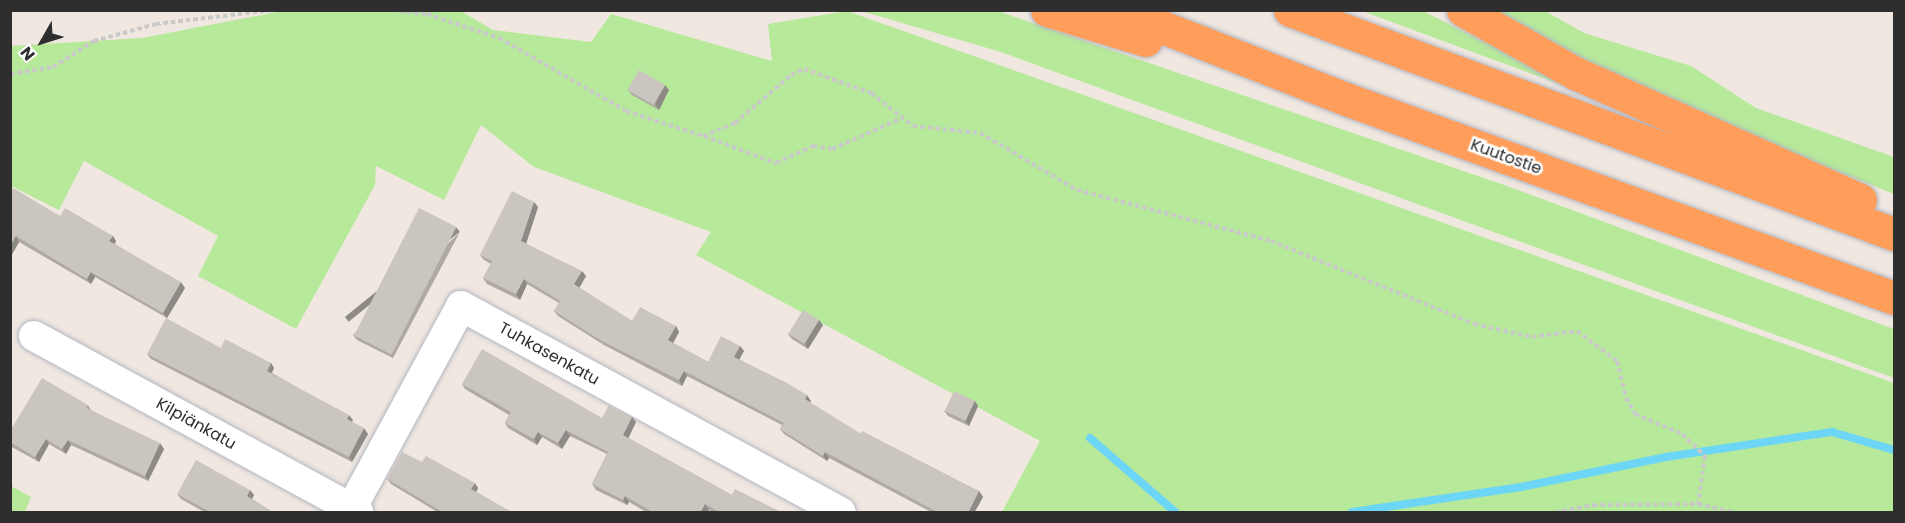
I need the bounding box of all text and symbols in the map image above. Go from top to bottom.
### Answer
north arrow [12,12,72,72]
text: N [15,42,40,66]
street label: Kuutostie [1468,135,1544,179]
street label: Tuhkasenkatu [495,318,603,390]
street label: Kilpiänkatu [153,394,239,454]

